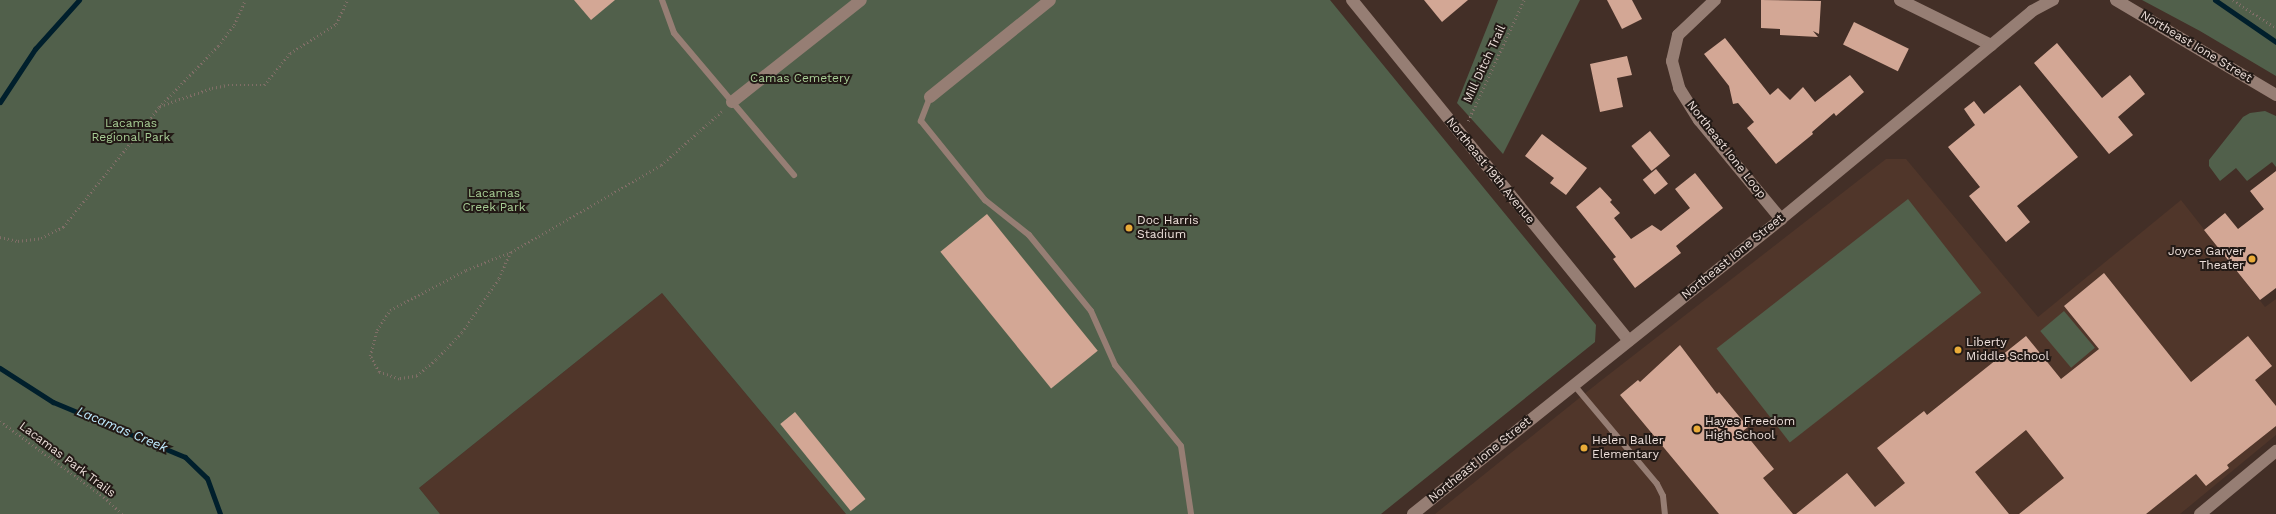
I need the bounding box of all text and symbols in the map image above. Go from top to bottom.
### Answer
street label: Northeast Ione Street [2138,8,2254,86]
street label: Mill Ditch Trail [1461,23,1509,105]
park label: Camas Cemetery [750,72,850,86]
street label: Northeast Ione Loop [1683,98,1769,202]
street label: Northeast 19th Avenue [1443,115,1537,227]
park label: Lacamas Regional Park [91,117,171,145]
park label: Lacamas Creek Park [462,187,526,215]
street label: Northeast Ione Street [1679,211,1787,303]
place label: Doc Harris Stadium [1137,214,1198,242]
marker: Doc Harris Stadium [1124,223,1134,233]
place label: Joyce Garver Theater [2168,245,2244,273]
marker: Joyce Garver Theater [2247,254,2257,264]
place label: Liberty Middle School [1966,336,2049,364]
marker: Liberty Middle School [1953,345,1963,355]
water label: Lacamas Creek [74,404,170,456]
street label: Northeast Ione Street [1426,414,1534,506]
place label: Hayes Freedom High School [1705,415,1795,443]
street label: Lacamas Park Trails [16,419,118,501]
marker: Hayes Freedom High School [1692,424,1702,434]
place label: Helen Baller Elementary [1592,434,1664,462]
marker: Helen Baller Elementary [1579,443,1589,453]

